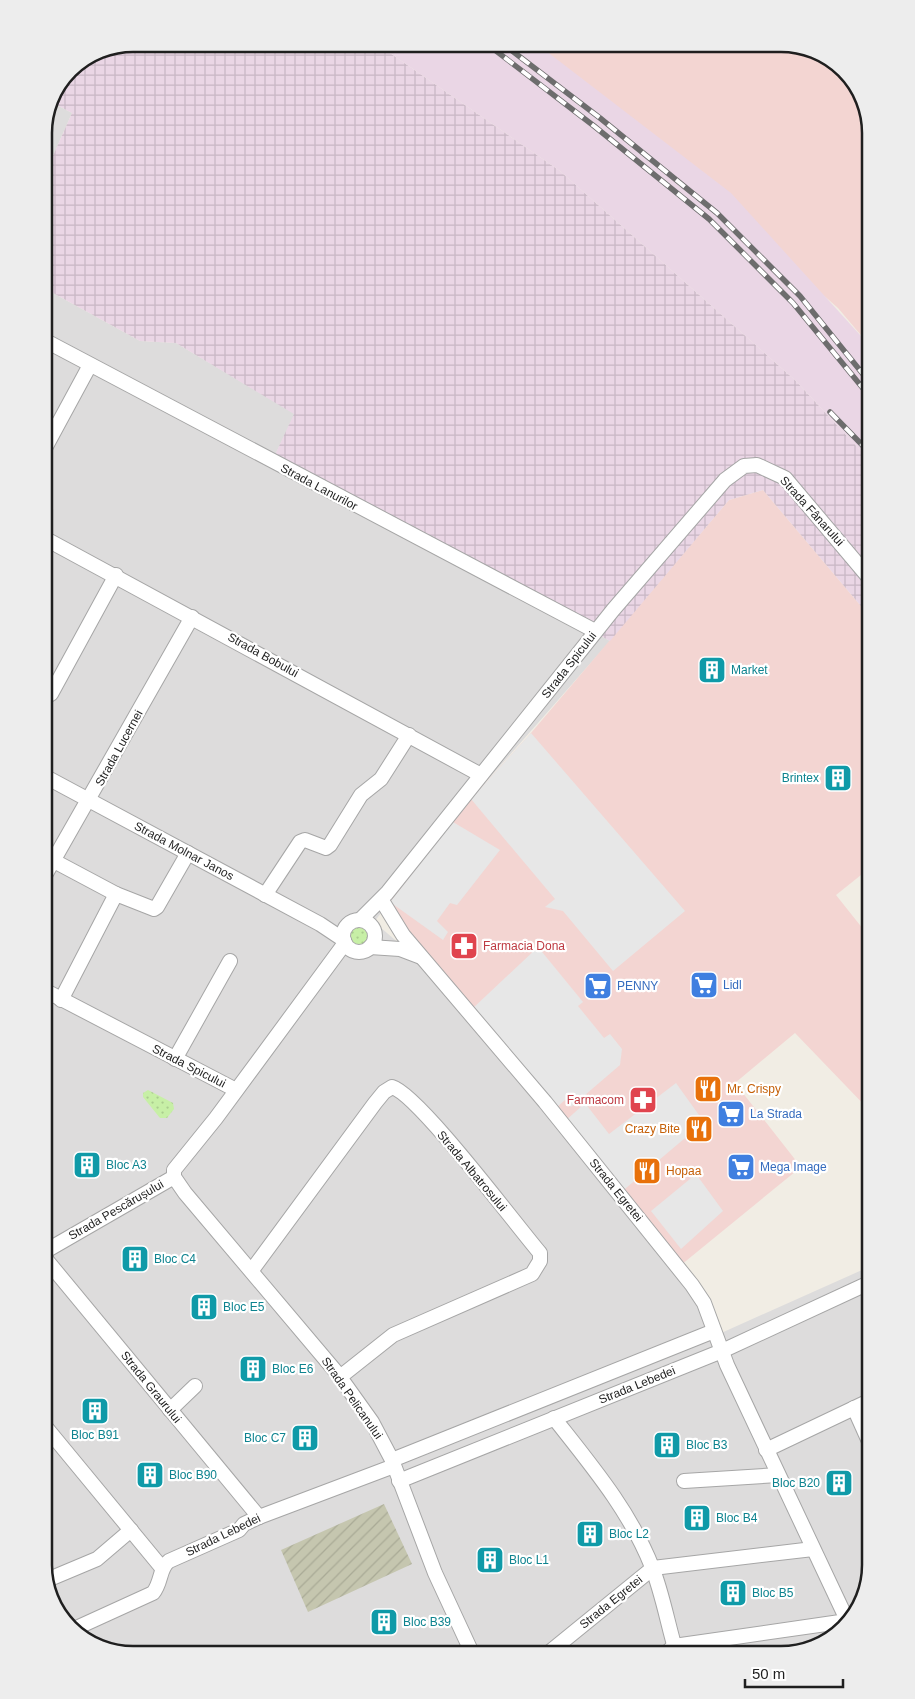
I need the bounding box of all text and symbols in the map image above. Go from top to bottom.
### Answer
street label: Strada Lanurilor [278,461,360,513]
street label: Strada Fânarului [777,473,847,549]
street label: Strada Spicului [539,629,599,701]
street label: Strada Bobului [225,630,301,680]
building icon: Market [697,655,727,685]
place label: Market [731,663,768,677]
street label: Strada Lucernei [92,708,146,788]
building icon: Brintex [823,763,853,793]
place label: Brintex [782,771,819,785]
street label: Strada Molnar Janos [132,819,236,883]
pharmacy icon: Farmacia Dona [449,931,479,961]
place label: Farmacia Dona [483,939,565,953]
supermarket icon: Lidl [689,970,719,1000]
supermarket icon: PENNY [583,971,613,1001]
place label: Lidl [723,978,742,992]
place label: PENNY [617,979,658,993]
street label: Strada Spicului [150,1041,228,1091]
restaurant icon: Mr. Crispy [693,1074,723,1104]
place label: Mr. Crispy [727,1082,781,1096]
pharmacy icon: Farmacom [628,1085,658,1115]
place label: Farmacom [567,1093,624,1107]
supermarket icon: La Strada [716,1099,746,1129]
place label: La Strada [750,1107,802,1121]
restaurant icon: Crazy Bite [684,1114,714,1144]
place label: Crazy Bite [625,1122,680,1136]
street label: Strada Albatrosului [434,1128,510,1214]
building icon: Bloc A3 [72,1150,102,1180]
supermarket icon: Mega Image [726,1152,756,1182]
street label: Strada Egretei [586,1156,646,1224]
restaurant icon: Hopaa [632,1156,662,1186]
place label: Bloc A3 [106,1158,147,1172]
place label: Mega Image [760,1160,827,1174]
place label: Hopaa [666,1164,702,1178]
street label: Strada Pescărușului [66,1177,166,1243]
building icon: Bloc C4 [120,1244,150,1274]
place label: Bloc C4 [154,1252,196,1266]
building icon: Bloc E5 [189,1292,219,1322]
place label: Bloc E5 [223,1300,265,1314]
street label: Strada Graurului [118,1348,184,1426]
building icon: Bloc E6 [238,1354,268,1384]
street label: Strada Pelicanului [319,1354,385,1442]
place label: Bloc E6 [272,1362,314,1376]
street label: Strada Lebedei [597,1363,677,1407]
building icon: Bloc B91 [80,1396,110,1426]
building icon: Bloc C7 [290,1423,320,1453]
place label: Bloc B91 [71,1428,119,1442]
building icon: Bloc B3 [652,1430,682,1460]
place label: Bloc C7 [244,1431,286,1445]
place label: Bloc B3 [686,1438,728,1452]
building icon: Bloc B90 [135,1460,165,1490]
place label: Bloc B90 [169,1468,217,1482]
building icon: Bloc B20 [824,1468,854,1498]
place label: Bloc B20 [772,1476,820,1490]
building icon: Bloc B4 [682,1503,712,1533]
street label: Strada Lebedei [183,1511,263,1559]
place label: Bloc B4 [716,1511,758,1525]
building icon: Bloc L2 [575,1519,605,1549]
place label: Bloc L2 [609,1527,649,1541]
building icon: Bloc L1 [475,1545,505,1575]
place label: Bloc L1 [509,1553,549,1567]
street label: Strada Egretei [577,1572,645,1632]
building icon: Bloc B5 [718,1578,748,1608]
place label: Bloc B5 [752,1586,794,1600]
building icon: Bloc B39 [369,1607,399,1637]
place label: Bloc B39 [403,1615,451,1629]
scale bar [745,1656,842,1688]
text: 50 m [752,1665,785,1682]

